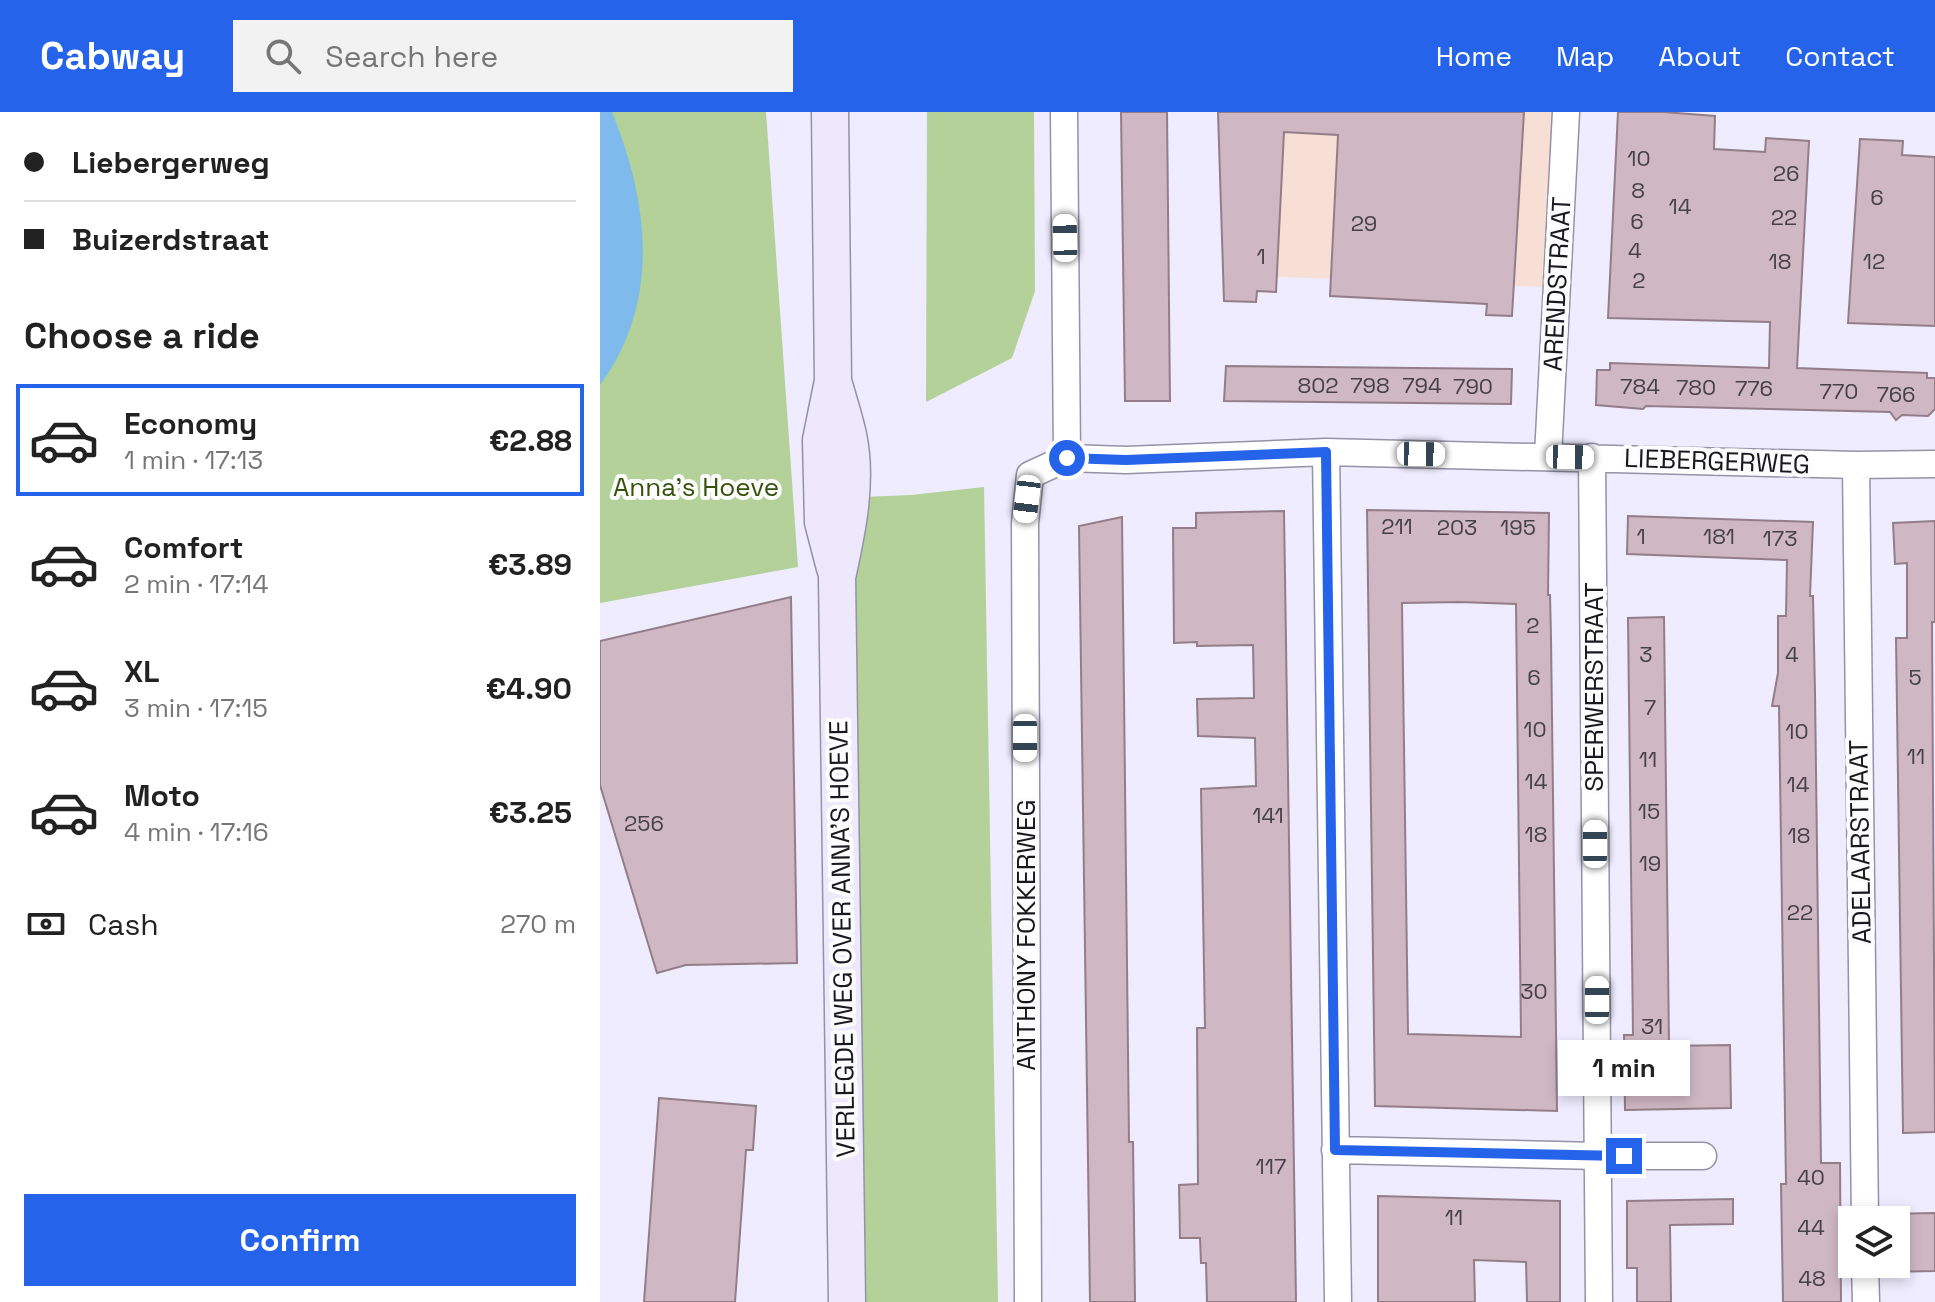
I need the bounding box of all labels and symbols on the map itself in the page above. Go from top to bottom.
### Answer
house number: 10 [1627,144,1651,172]
house number: 26 [1773,159,1799,187]
house number: 8 [1631,176,1645,204]
house number: 6 [1870,183,1884,211]
house number: 14 [1669,192,1692,220]
street label: ARENDSTRAAT [1535,196,1579,372]
house number: 22 [1771,203,1797,231]
house number: 6 [1630,207,1644,235]
house number: 29 [1351,209,1377,237]
car [1053,214,1077,262]
house number: 4 [1628,236,1642,264]
house number: 1 [1256,242,1266,270]
house number: 18 [1769,247,1791,275]
house number: 12 [1863,247,1885,275]
house number: 2 [1632,266,1646,294]
house number: 802 [1297,371,1339,399]
house number: 798 [1350,371,1390,399]
house number: 794 [1402,371,1442,399]
house number: 790 [1453,372,1493,400]
house number: 784 [1620,372,1660,400]
house number: 780 [1676,373,1716,401]
house number: 776 [1735,374,1773,402]
house number: 770 [1820,377,1858,405]
house number: 766 [1876,380,1916,408]
route start [1049,440,1085,476]
street label: LIEBERGERWEG [1623,441,1811,481]
car [1397,442,1445,466]
car [1546,445,1594,469]
park label: Anna's Hoeve [613,470,779,504]
car [1012,474,1042,524]
house number: 211 [1381,512,1413,540]
house number: 203 [1437,513,1477,541]
house number: 195 [1500,513,1536,541]
house number: 1 [1636,522,1646,550]
house number: 181 [1703,522,1735,550]
house number: 173 [1763,524,1797,552]
street label: SPERWERSTRAAT [1577,582,1611,792]
house number: 2 [1526,611,1540,639]
house number: 3 [1639,640,1653,668]
house number: 4 [1785,640,1799,668]
house number: 6 [1527,663,1541,691]
house number: 5 [1908,663,1922,691]
house number: 7 [1644,693,1656,721]
car [1013,714,1037,762]
house number: 10 [1523,715,1547,743]
house number: 10 [1785,717,1809,745]
street label: VERLEGDE WEG OVER ANNA'S HOEVE [821,720,863,1158]
street label: ADELAARSTRAAT [1841,739,1879,945]
house number: 11 [1907,742,1925,770]
house number: 11 [1639,745,1657,773]
house number: 14 [1525,767,1548,795]
house number: 14 [1787,770,1810,798]
house number: 15 [1638,797,1660,825]
street label: ANTHONY FOKKERWEG [1009,799,1043,1071]
house number: 141 [1252,801,1284,829]
house number: 256 [624,809,664,837]
house number: 18 [1525,820,1547,848]
car [1583,820,1607,868]
house number: 18 [1788,821,1810,849]
house number: 19 [1639,849,1661,877]
house number: 22 [1787,898,1813,926]
car [1585,976,1609,1024]
house number: 30 [1520,977,1548,1005]
house number: 31 [1641,1012,1663,1040]
callout: 1 min [1558,1040,1690,1096]
route end [1606,1138,1642,1174]
house number: 117 [1256,1152,1286,1180]
house number: 40 [1797,1163,1825,1191]
house number: 11 [1445,1203,1463,1231]
house number: 44 [1797,1213,1825,1241]
house number: 48 [1798,1264,1826,1292]

